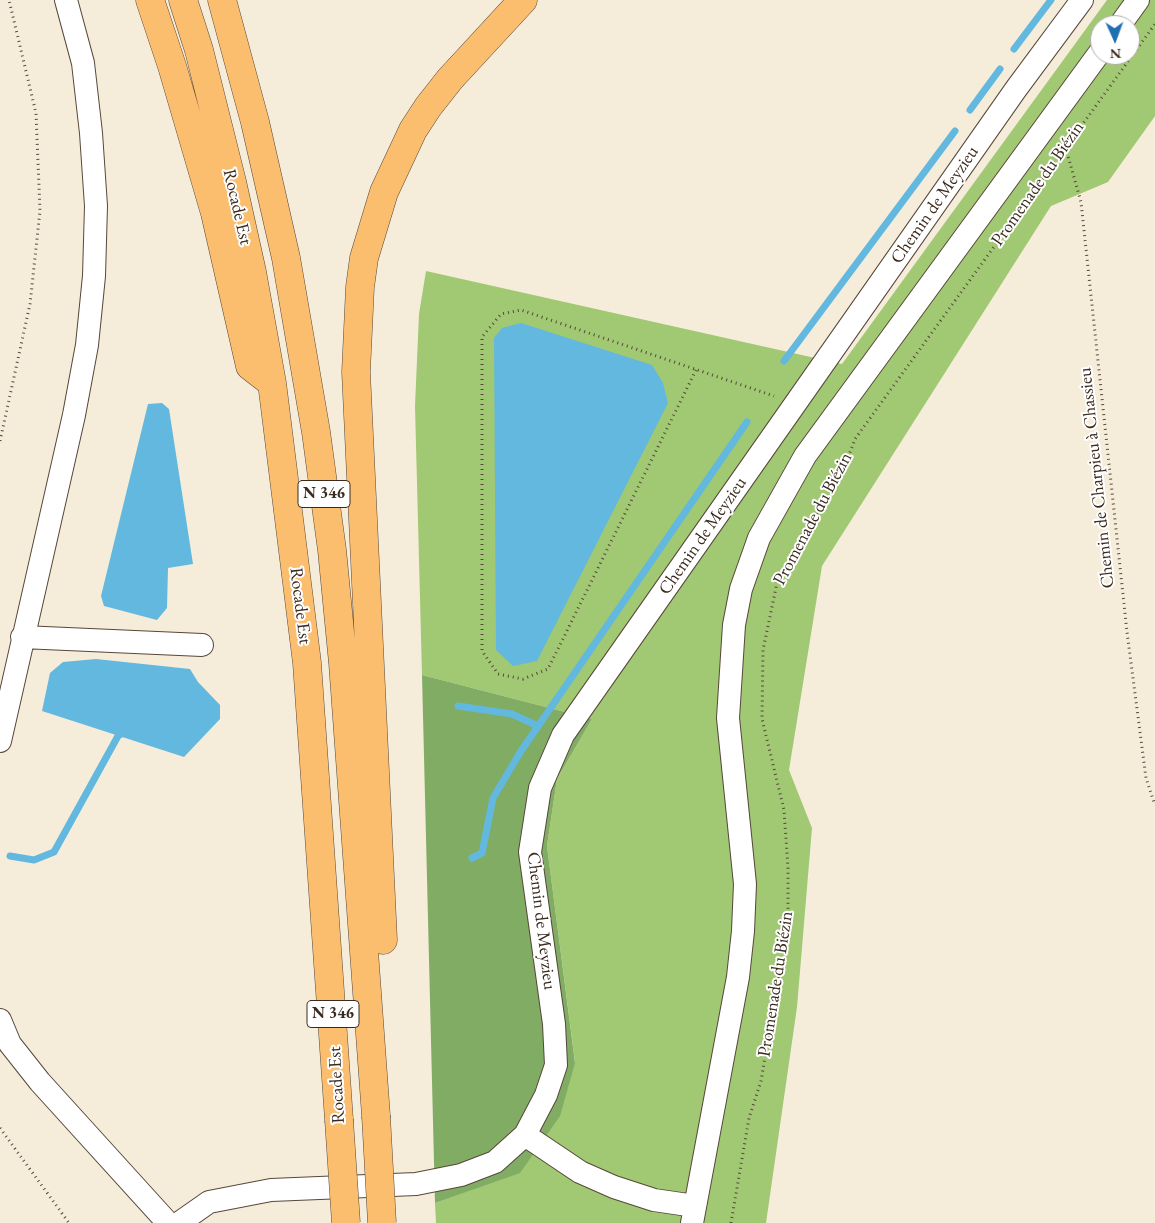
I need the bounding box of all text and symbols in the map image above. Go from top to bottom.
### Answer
north arrow [1090,15,1140,65]
text: N [1110,45,1121,63]
street label: Promenade du Biézin [987,118,1089,250]
street label: Chemin de Meyzieu [886,142,984,268]
street label: Rocade Est [218,167,256,247]
street label: Chemin de Charpieu à Chassieu [1075,366,1119,590]
street label: Promenade du Biézin [769,449,857,589]
street label: Chemin de Meyzieu [654,473,752,599]
road number: N 346 [298,480,350,508]
street label: Rocade Est [285,566,315,646]
street label: Chemin de Meyzieu [522,851,560,991]
street label: Promenade du Biézin [754,910,798,1058]
road number: N 346 [307,1001,359,1028]
street label: Rocade Est [324,1046,350,1124]

